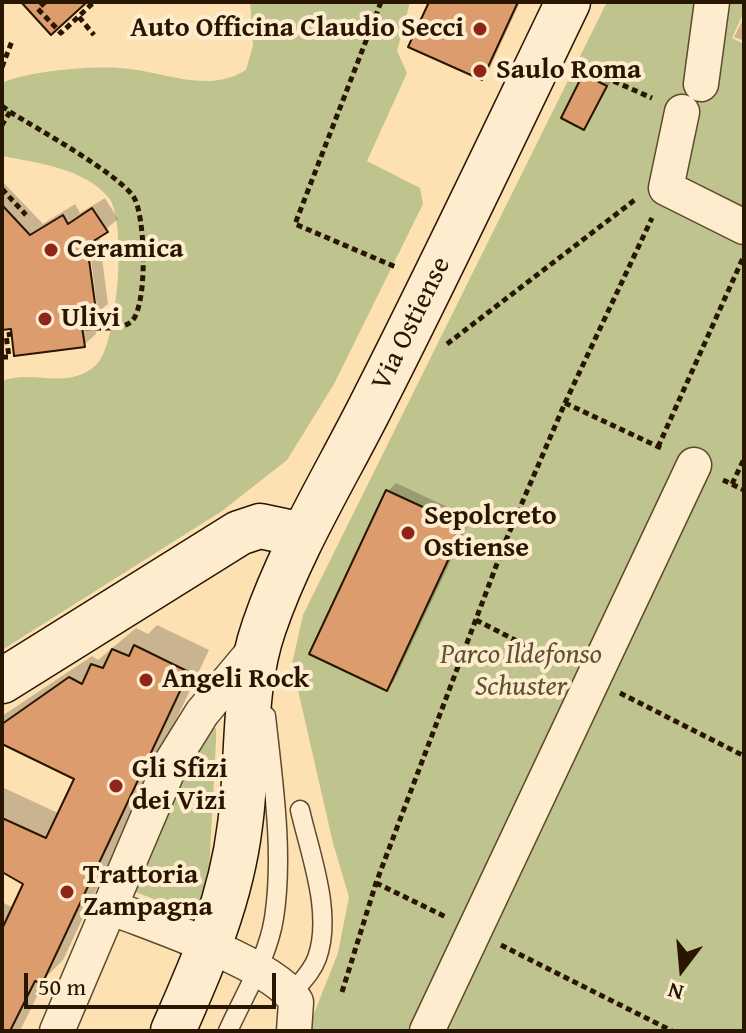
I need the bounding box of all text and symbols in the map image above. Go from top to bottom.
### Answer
place label: Auto Officina Claudio Secci [130,12,464,46]
marker: Auto Officina Claudio Secci [471,20,489,38]
place label: Saulo Roma [496,54,641,88]
marker: Saulo Roma [471,62,489,80]
place label: Ceramica [67,233,183,267]
marker: Ceramica [42,241,60,259]
street label: Via Ostiense [365,252,459,396]
place label: Ulivi [61,302,120,336]
marker: Ulivi [36,310,54,328]
place label: Sepolcreto Ostiense [424,500,557,566]
marker: Sepolcreto Ostiense [399,524,417,542]
park label: Parco Ildefonso Schuster [440,639,602,705]
place label: Angeli Rock [162,663,309,697]
marker: Angeli Rock [137,671,155,689]
place label: Gli Sfizi dei Vizi [132,753,228,819]
marker: Gli Sfizi dei Vizi [107,777,125,795]
place label: Trattoria Zampagna [83,859,213,925]
marker: Trattoria Zampagna [58,883,76,901]
north arrow [642,929,722,1009]
scale bar [28,957,280,1007]
text: 50 m [38,969,86,1004]
text: N [664,975,687,1009]

